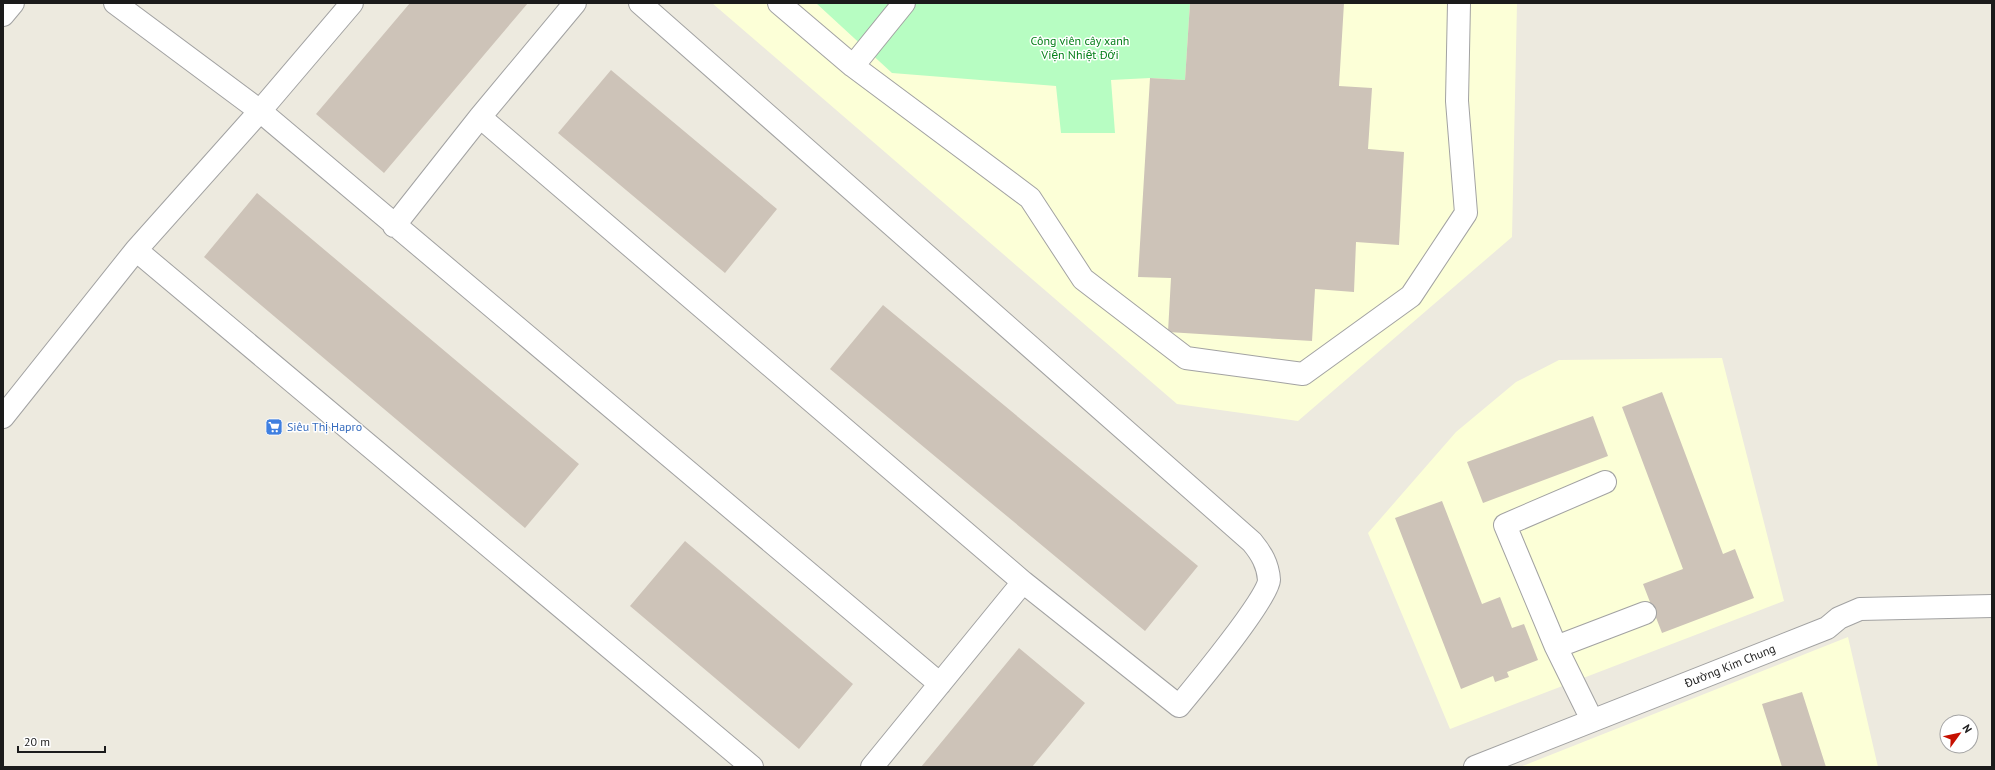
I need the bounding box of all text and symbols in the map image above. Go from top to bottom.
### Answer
park label: Công viên cây xanh Viện Nhiệt Đới [1031,33,1129,62]
supermarket icon: Siêu Thị Hapro [264,417,284,437]
place label: Siêu Thị Hapro [287,419,362,434]
street label: Đường Kim Chung [1681,641,1777,691]
north arrow [1939,714,1979,754]
text: N [1960,722,1975,735]
scale bar [18,728,105,754]
text: 20 m [24,734,50,749]

